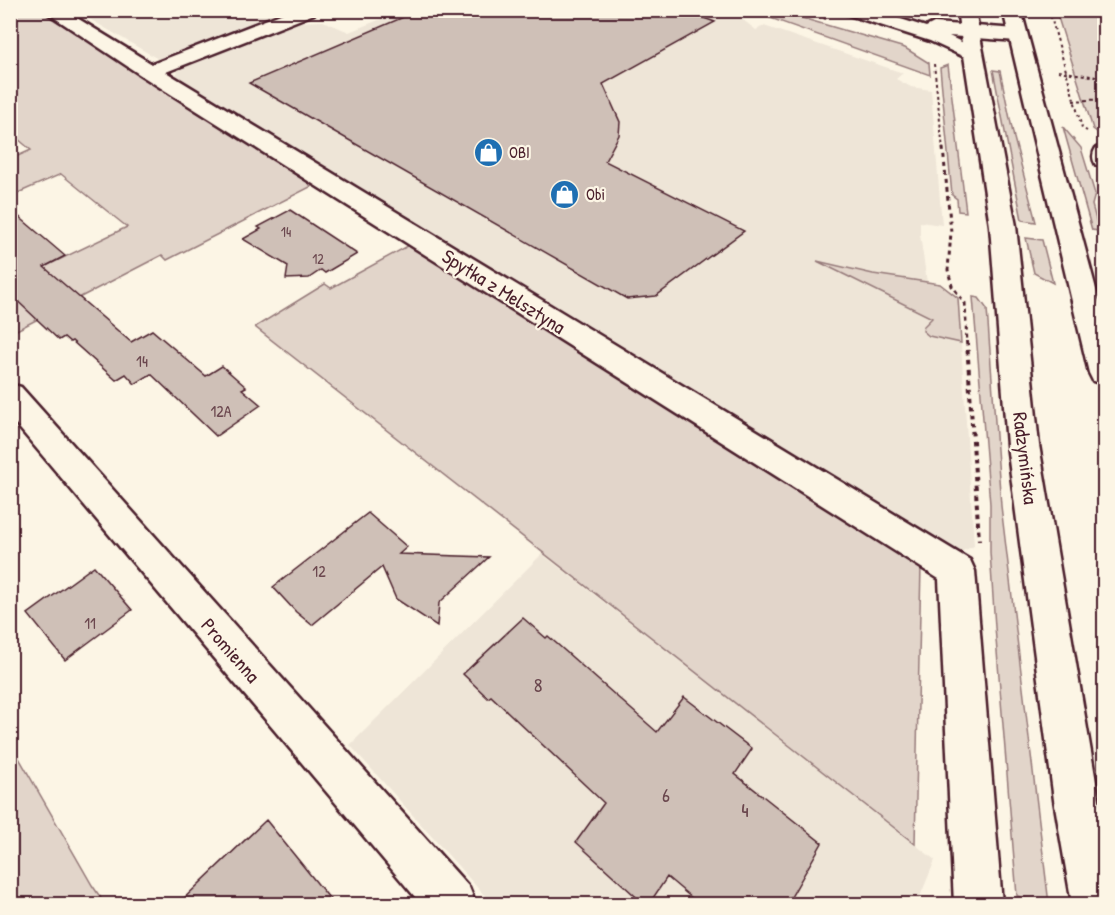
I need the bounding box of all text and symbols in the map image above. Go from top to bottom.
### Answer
shop icon: OBI [472,136,504,168]
place label: OBI [509,141,530,163]
shop icon: Obi [549,178,581,210]
place label: Obi [586,183,605,205]
house number: 14 [281,222,291,241]
street label: Spytka z Melsztyna [437,242,571,340]
house number: 12 [312,249,324,268]
house number: 14 [136,350,148,372]
house number: 12A [210,400,232,422]
street label: Radzymińska [1007,410,1045,506]
house number: 12 [312,560,326,582]
house number: 11 [84,612,96,634]
street label: Promienna [195,612,267,688]
house number: 8 [534,671,542,698]
house number: 6 [662,781,670,808]
house number: 4 [741,796,749,823]

